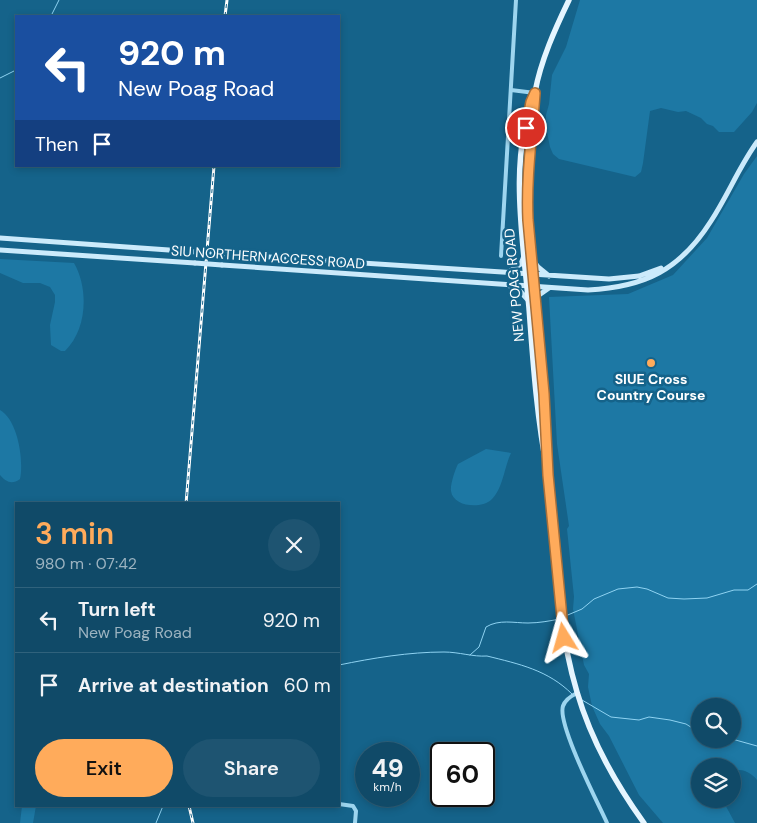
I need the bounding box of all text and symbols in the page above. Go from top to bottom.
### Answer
text: 920 m [118,30,226,76]
icon: left [35,35,100,100]
text: New Poag Road [118,74,274,103]
pin [505,107,547,149]
icon: arrive [512,114,540,142]
icon: arrive [88,130,116,158]
text: Then [35,132,78,157]
street label: NEW POAG ROAD [500,228,528,342]
street label: SIU NORTHERN ACCESS ROAD [171,241,365,273]
marker: SIUE Cross Country Course [645,357,657,369]
place label: SIUE Cross Country Course [597,370,705,404]
text: 3 min [35,514,114,553]
button: close [268,519,320,571]
text: 980 m · 07:42 [35,553,137,574]
text: Turn left [78,597,156,622]
icon: left [35,606,63,634]
text: 920 m [263,608,320,633]
position arrow [537,611,589,663]
text: New Poag Road [78,622,192,643]
icon: arrive [35,671,63,699]
text: Arrive at destination [78,673,269,698]
text: 60 m [284,673,331,698]
map controls [691,698,741,808]
button: search [691,698,741,748]
button: Exit [35,739,173,797]
button: Share [183,739,320,797]
speed limit sign: 60 [430,742,495,807]
text: 49 [371,752,404,785]
button: layers [691,758,741,808]
text: km/h [373,779,402,795]

